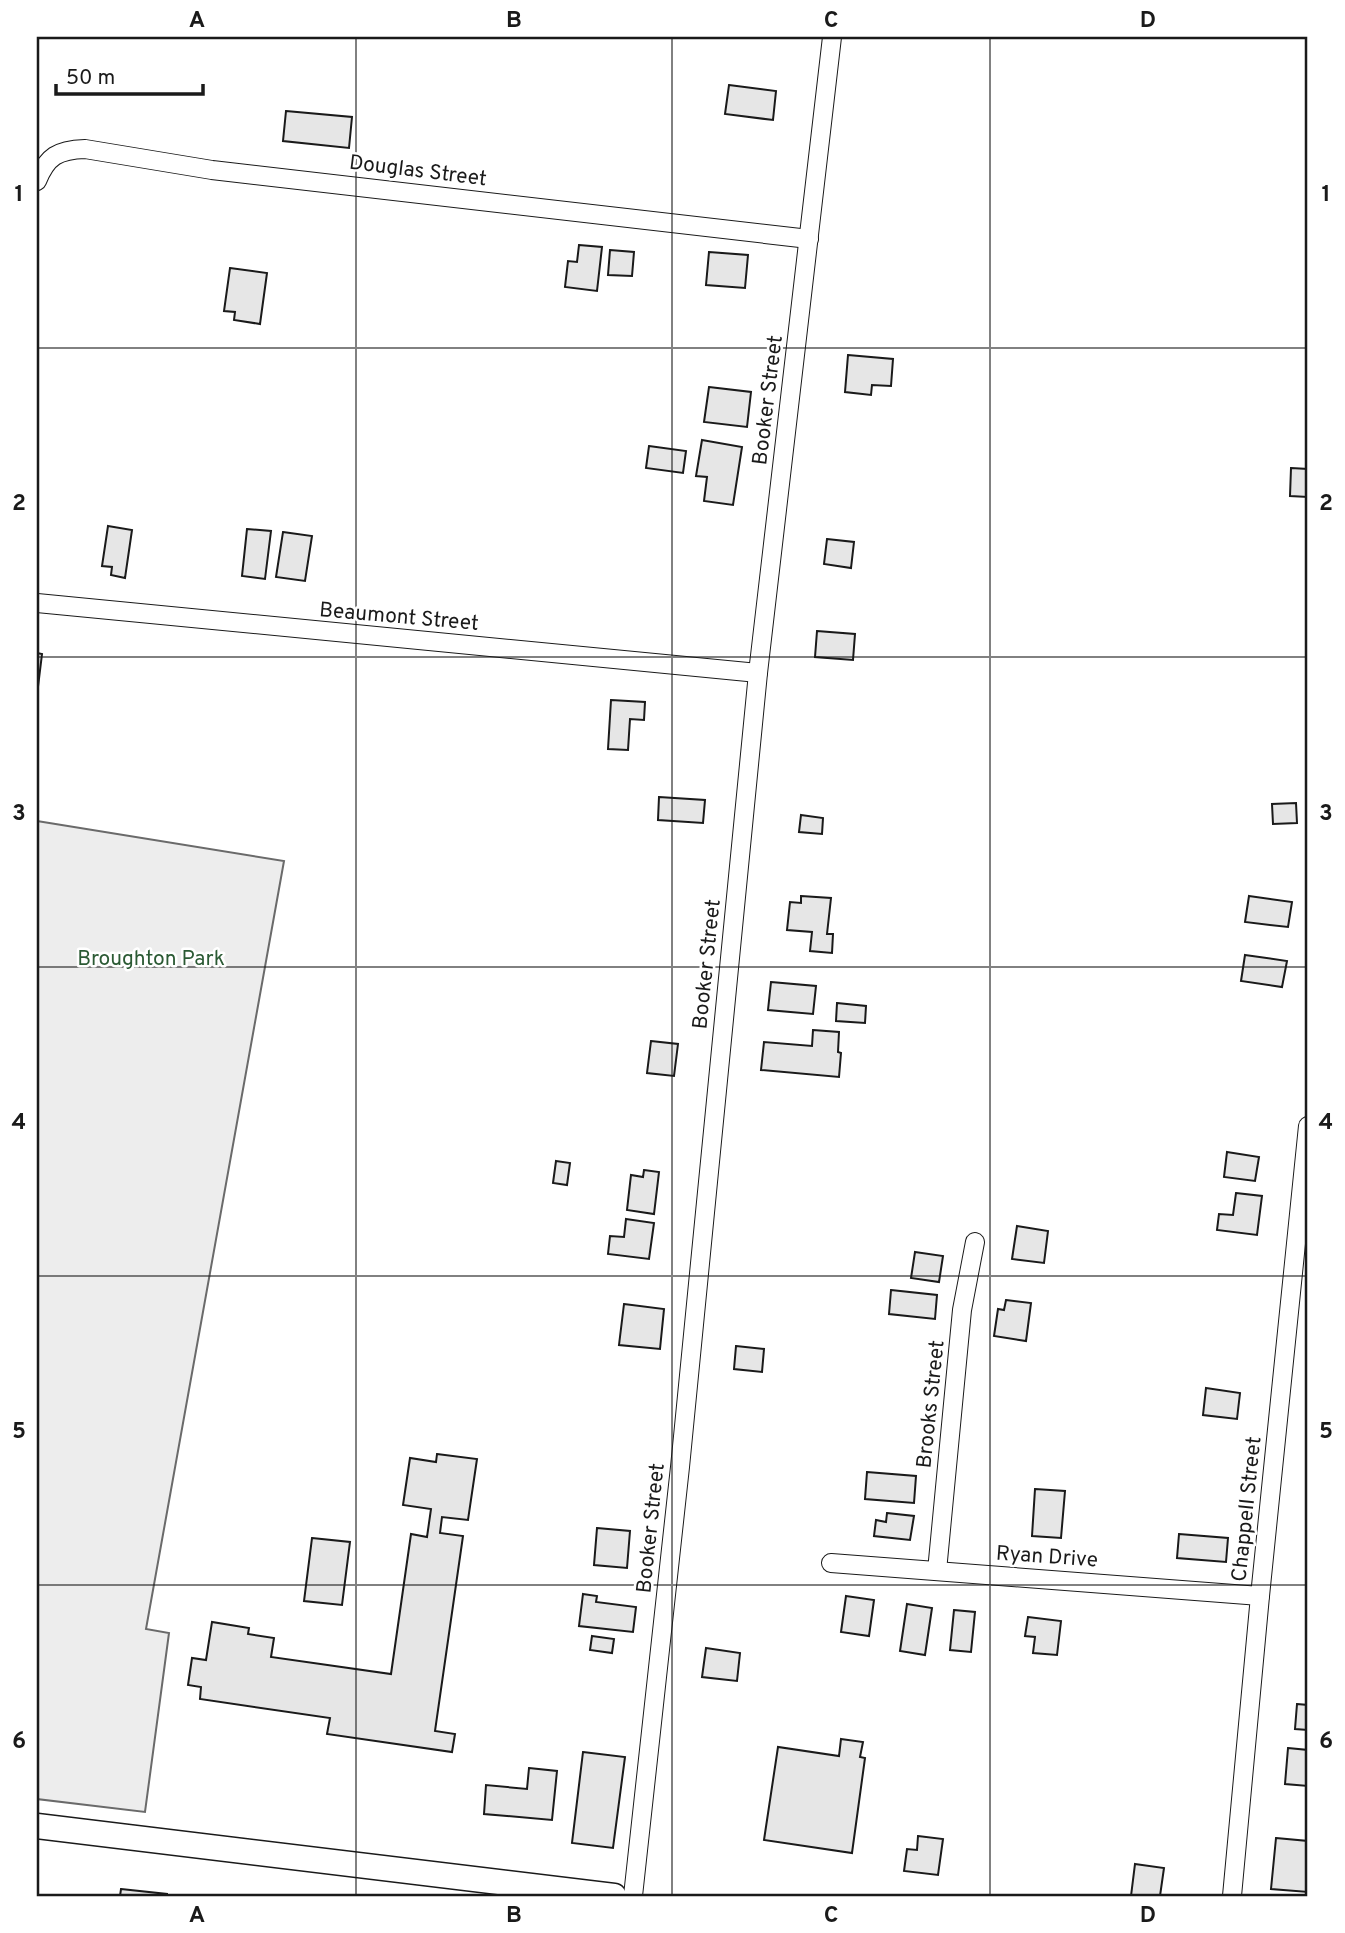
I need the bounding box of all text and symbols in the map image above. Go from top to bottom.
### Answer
text: A [189,7,205,36]
text: B [506,7,522,36]
text: C [824,7,838,36]
text: D [1140,7,1156,36]
scale bar [56,52,203,96]
text: 50 m [66,65,115,92]
street label: Douglas Street [347,150,488,193]
text: 1 [14,181,24,210]
text: 1 [1321,181,1331,210]
street label: Booker Street [747,334,790,467]
text: 2 [12,490,26,519]
text: 2 [1319,490,1333,519]
street label: Beaumont Street [318,597,480,638]
text: 3 [12,800,26,829]
text: 3 [1319,800,1333,829]
street label: Booker Street [687,898,728,1031]
park label: Broughton Park [77,946,225,973]
text: 4 [12,1109,26,1138]
text: 4 [1319,1109,1333,1138]
street label: Brooks Street [911,1339,952,1469]
text: 5 [12,1418,26,1447]
text: 5 [1319,1418,1333,1447]
street label: Chappell Street [1226,1435,1269,1583]
street label: Booker Street [631,1462,672,1595]
street label: Ryan Drive [995,1540,1099,1575]
text: 6 [12,1728,26,1757]
text: 6 [1319,1728,1333,1757]
text: A [189,1902,205,1931]
text: B [506,1902,522,1931]
text: C [824,1902,838,1931]
text: D [1140,1902,1156,1931]

